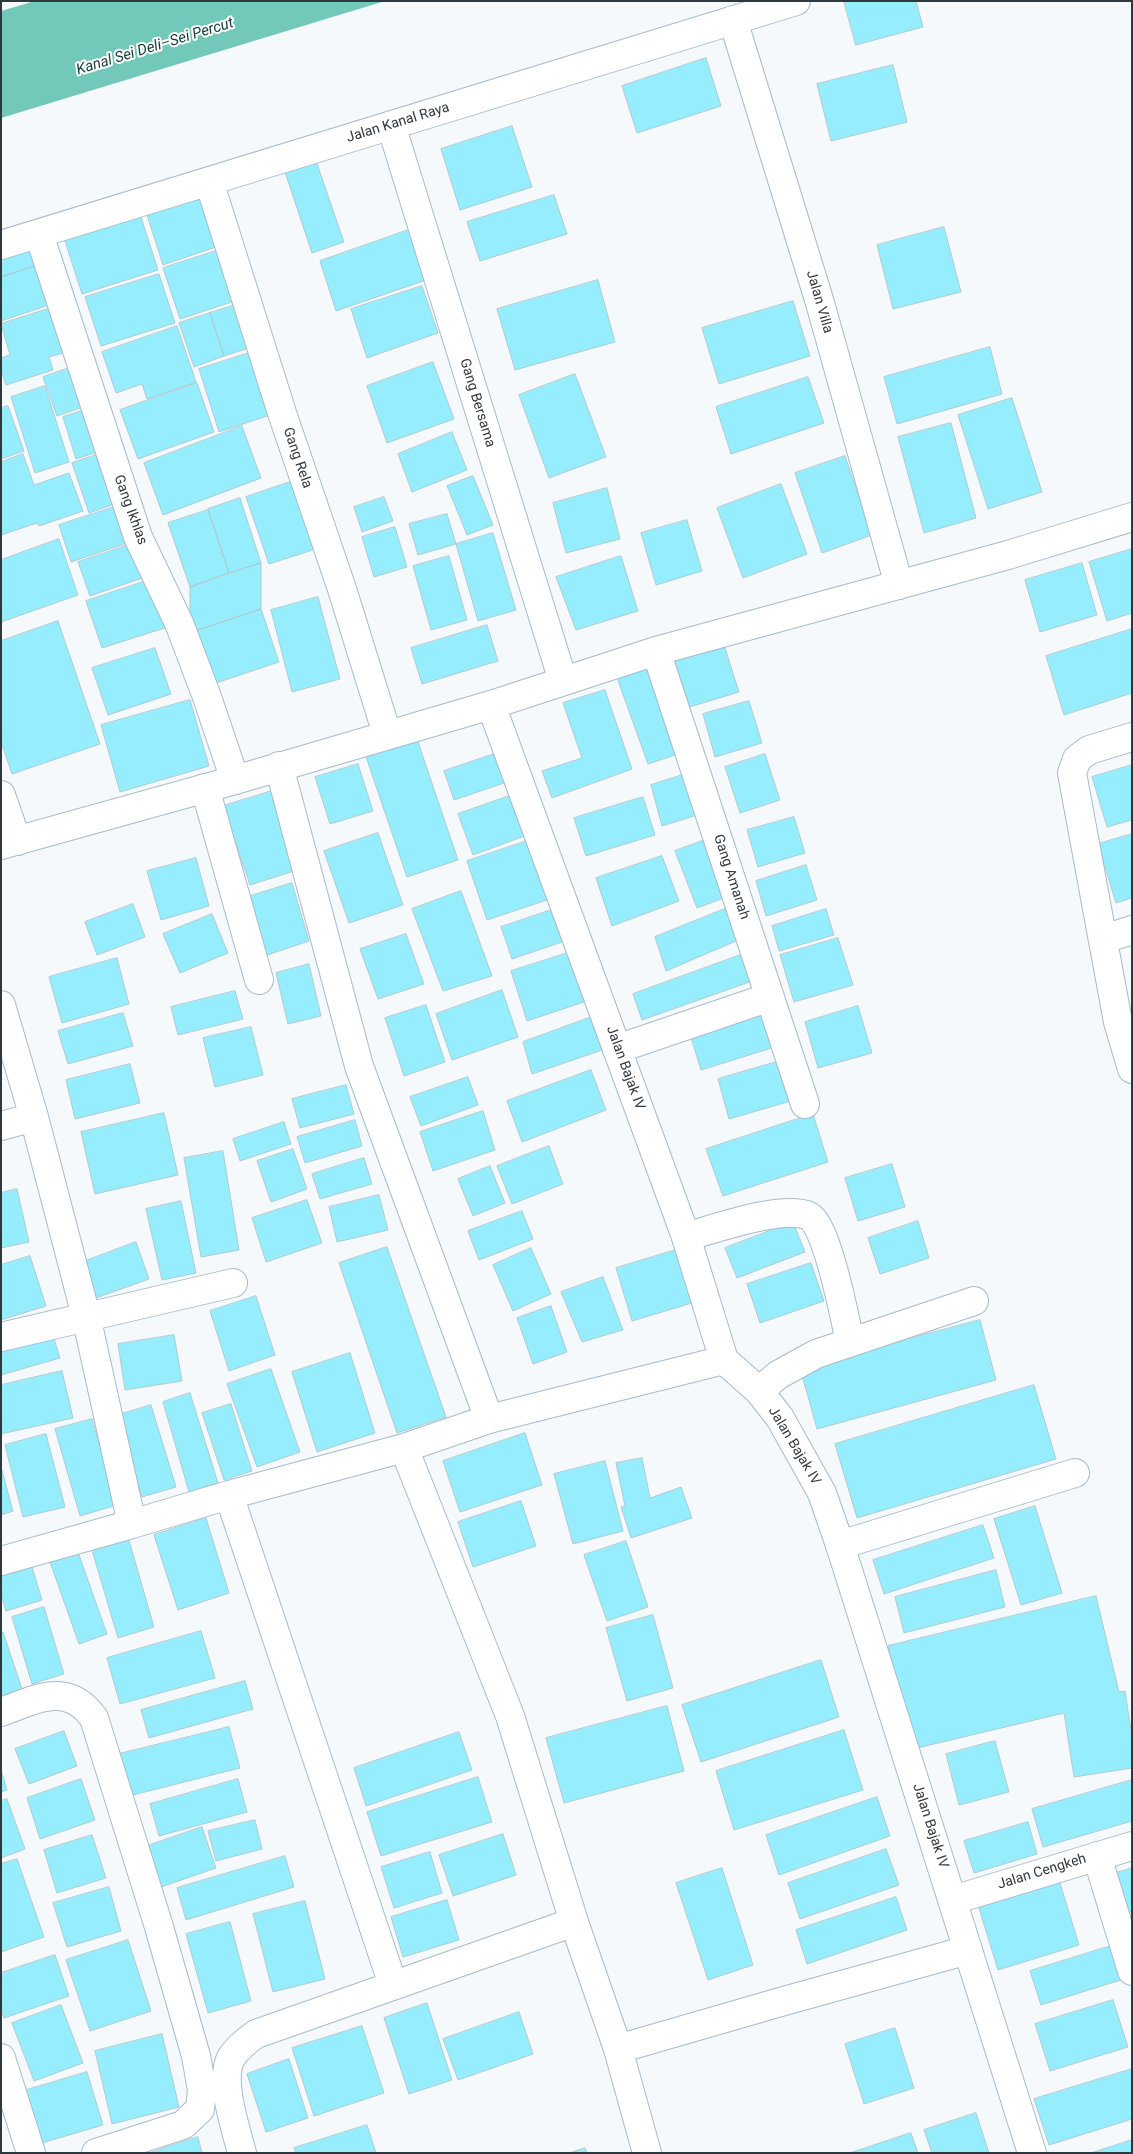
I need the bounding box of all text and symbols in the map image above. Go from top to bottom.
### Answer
water label: Kanal Sei Deli–Sei Percut [74,15,236,79]
street label: Jalan Kanal Raya [345,99,451,147]
street label: Jalan Villa [802,269,836,335]
street label: Gang Bersama [456,357,498,449]
street label: Gang Rela [279,425,315,491]
street label: Gang Ikhlas [110,473,150,547]
street label: Gang Amanah [709,832,753,922]
street label: Jalan Bajak IV [602,1024,648,1112]
street label: Jalan Bajak IV [764,1404,824,1488]
street label: Jalan Bajak IV [908,1781,952,1871]
street label: Jalan Cengkeh [996,1851,1088,1893]

